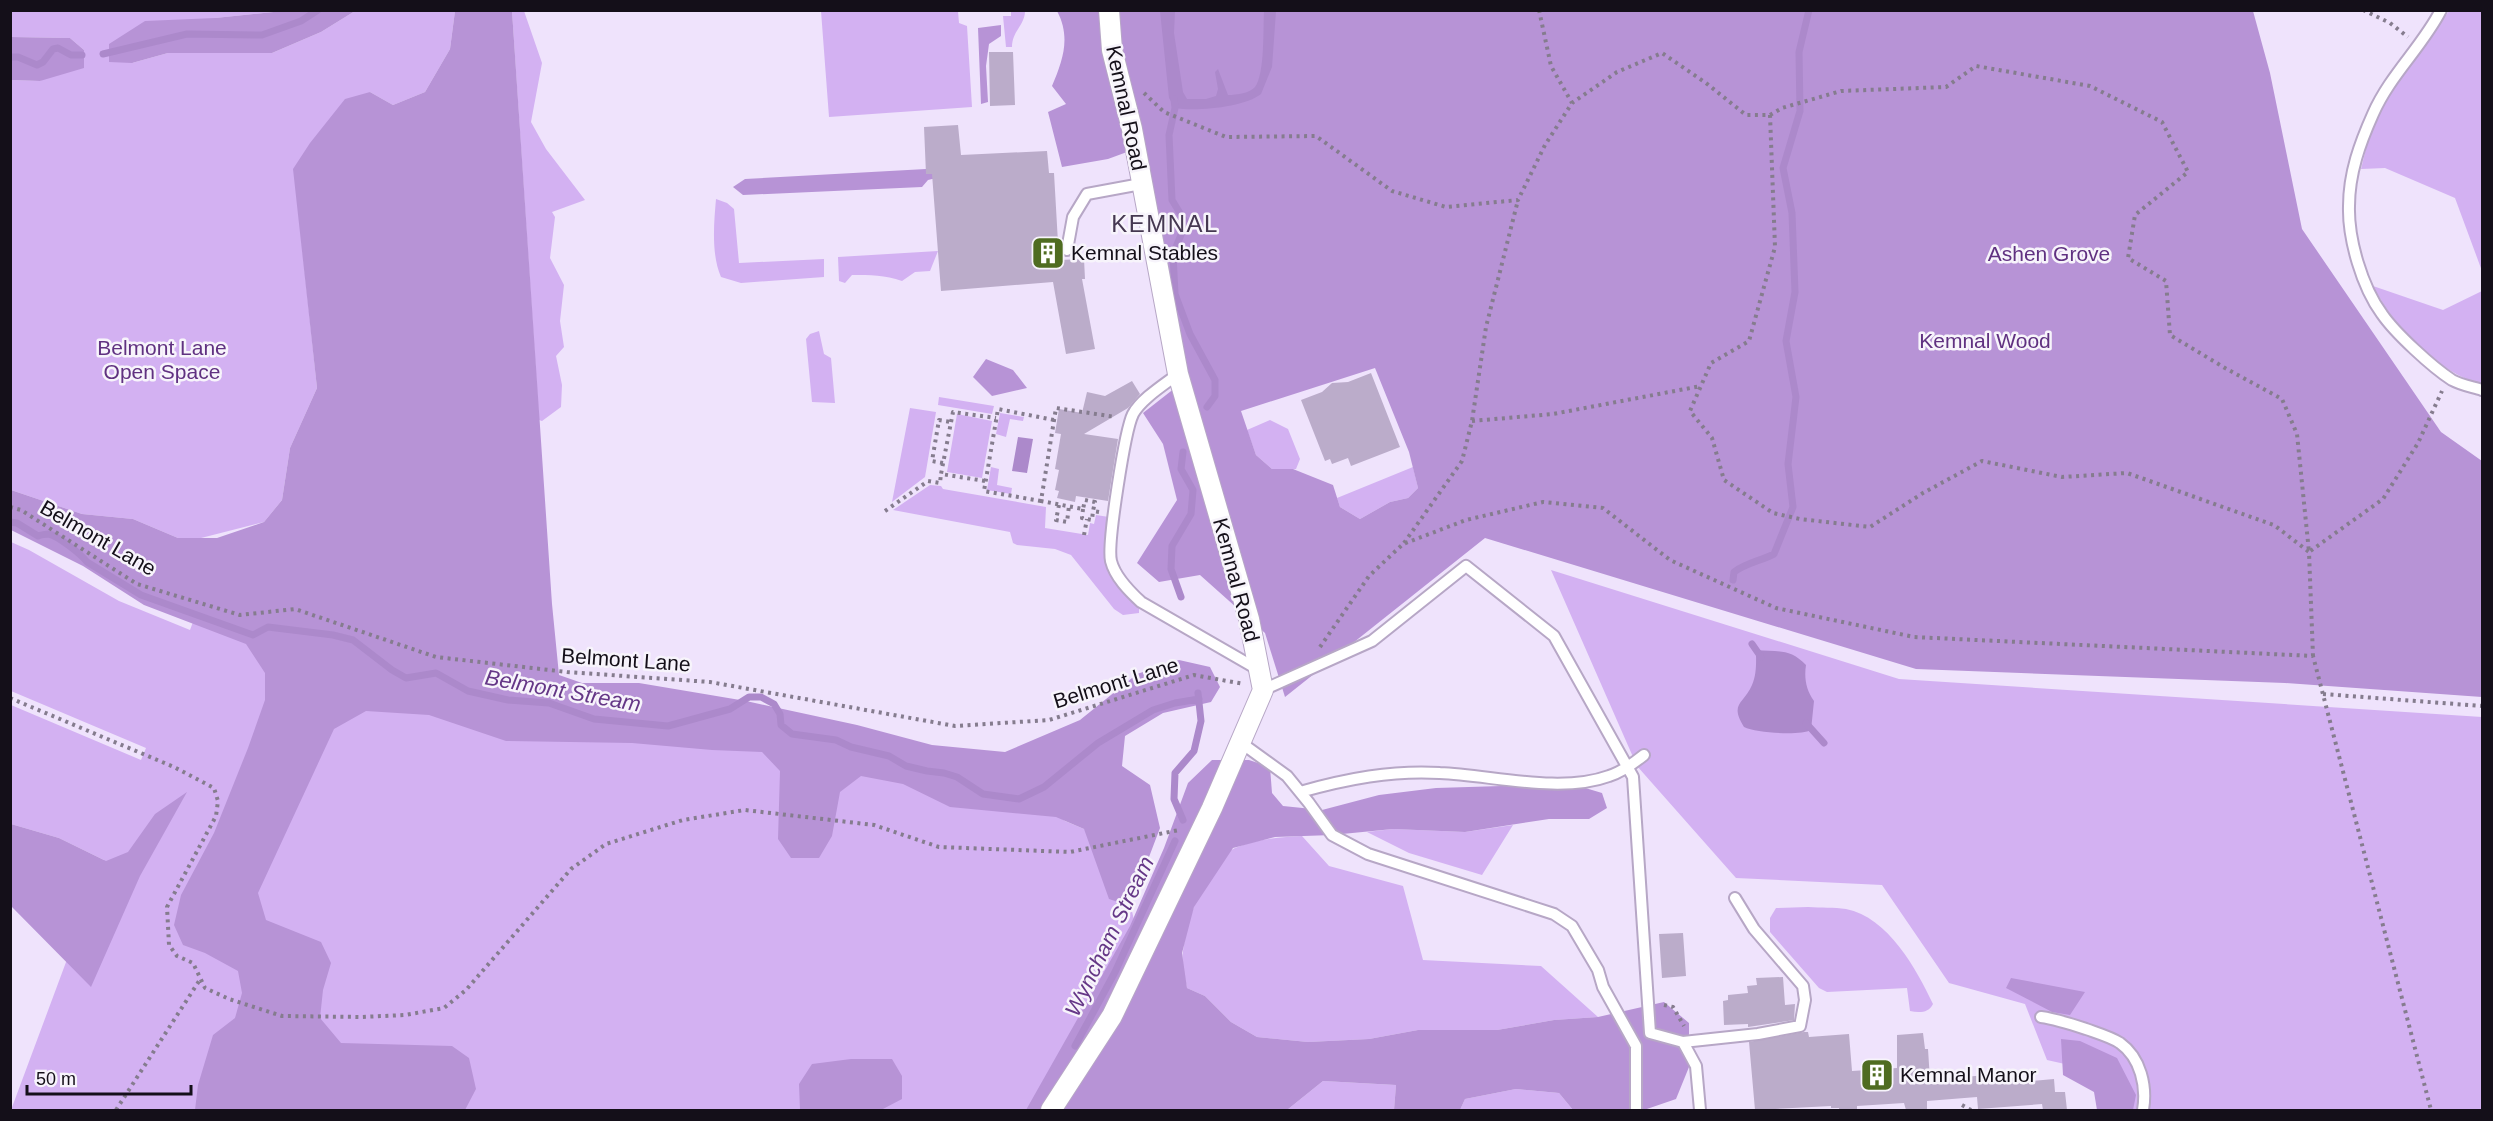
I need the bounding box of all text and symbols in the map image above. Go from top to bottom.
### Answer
street label: Kemnal Road [1102,43,1151,173]
district label: KEMNAL [1111,210,1219,237]
building icon: Kemnal Stables [1030,235,1066,271]
place label: Kemnal Stables [1071,241,1218,264]
park label: Ashen Grove [1988,242,2110,265]
park label: Kemnal Wood [1919,329,2051,352]
park label: Belmont Lane Open Space [97,336,227,383]
street label: Belmont Lane [36,495,160,580]
street label: Kemnal Road [1209,515,1264,644]
street label: Belmont Lane [561,644,691,675]
street label: Belmont Lane [1051,653,1181,712]
water label: Belmont Stream [483,664,643,716]
water label: Wyncham Stream [1060,852,1159,1020]
building icon: Kemnal Manor [1859,1057,1895,1093]
scale bar [27,1058,190,1096]
place label: Kemnal Manor [1900,1063,2037,1086]
text: 50 m [36,1069,76,1089]

